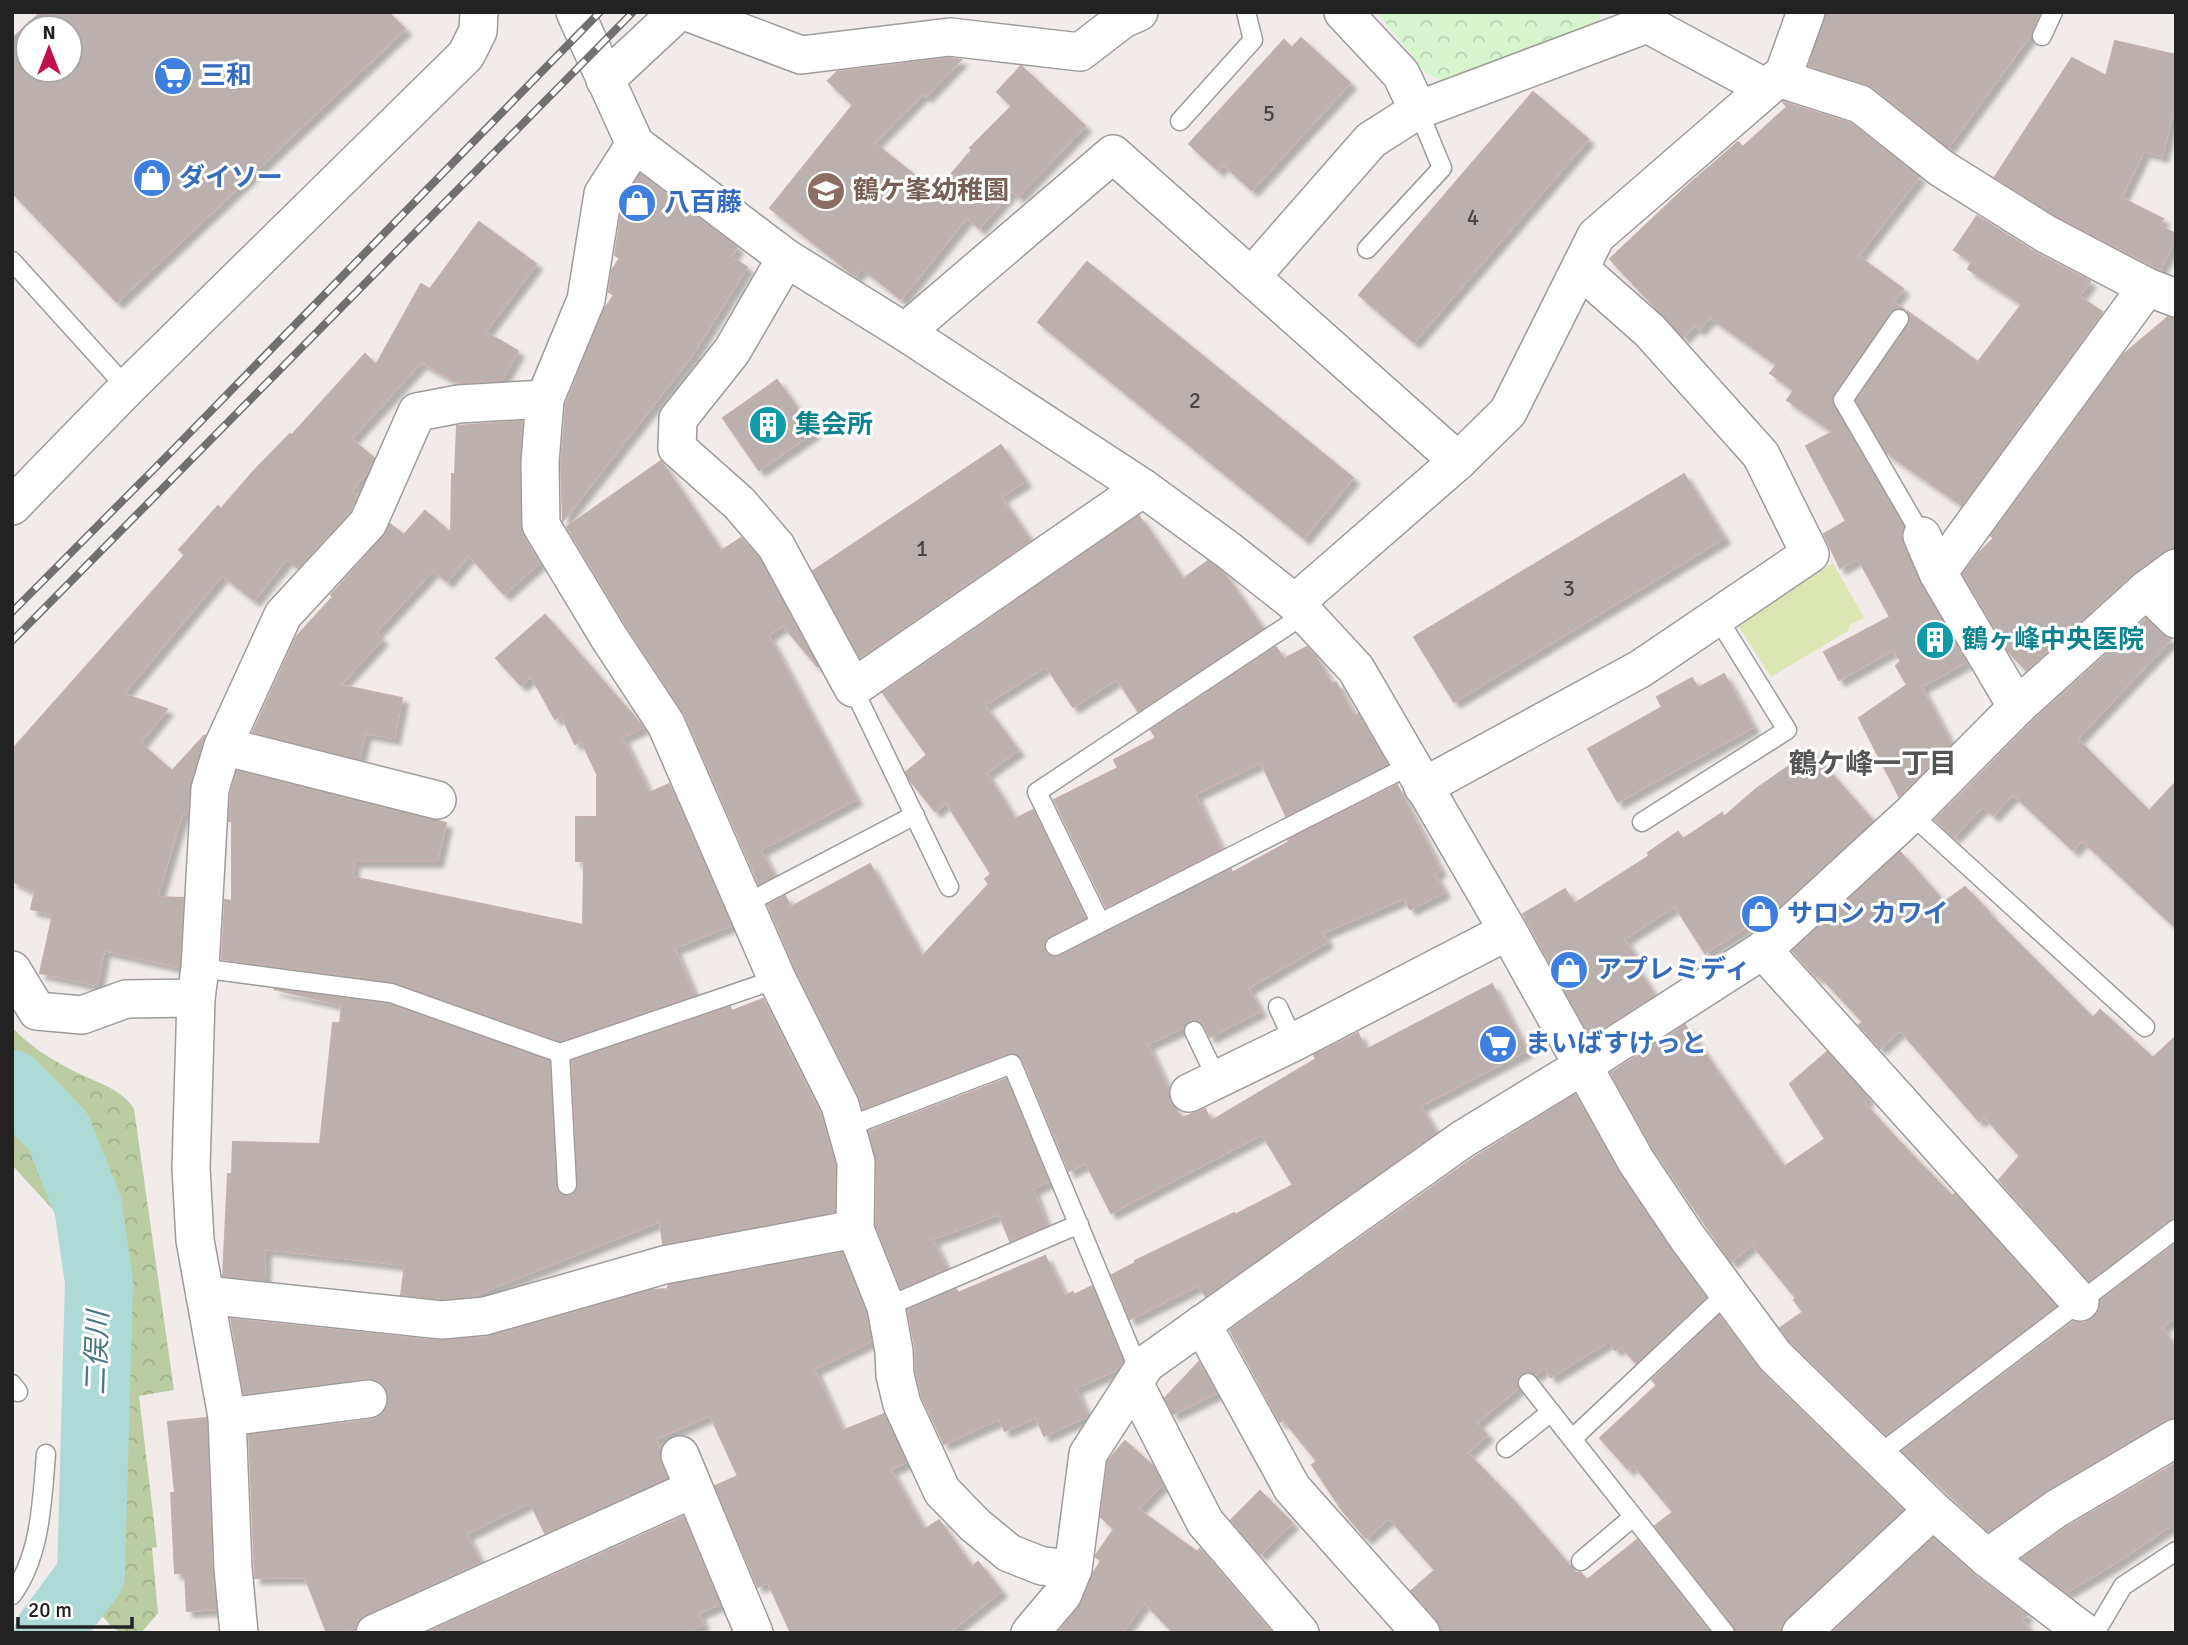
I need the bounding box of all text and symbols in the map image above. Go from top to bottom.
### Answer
north arrow [14,14,84,84]
text: N [42,21,56,45]
supermarket icon: 三和 [152,55,194,97]
place label: 三和 [200,60,252,92]
house number: 5 [1263,99,1275,128]
shop icon: ダイソー [131,157,173,199]
place label: ダイソー [179,162,283,194]
school or university icon: 鶴ケ峯幼稚園 [805,170,847,212]
place label: 鶴ケ峯幼稚園 [853,175,1009,207]
shop icon: 八百藤 [616,182,658,224]
place label: 八百藤 [664,187,742,219]
house number: 4 [1467,203,1479,232]
house number: 2 [1189,386,1201,415]
building icon: 集会所 [747,404,789,446]
place label: 集会所 [795,409,873,441]
house number: 1 [916,534,928,563]
house number: 3 [1563,574,1575,603]
building icon: 鶴ヶ峰中央医院 [1914,619,1956,661]
place label: 鶴ヶ峰中央医院 [1962,624,2144,656]
district label: 鶴ケ峰一丁目 [1789,747,1957,781]
shop icon: サロン カワイ [1739,893,1781,935]
place label: サロン カワイ [1787,898,1949,930]
shop icon: アプレミディ [1548,949,1590,991]
place label: アプレミディ [1596,954,1750,986]
supermarket icon: まいばすけっと [1477,1023,1519,1065]
place label: まいばすけっと [1525,1028,1707,1060]
water label: 二俣川 [79,1307,116,1396]
scale bar [18,1586,131,1630]
text: 20 m [28,1597,72,1623]

